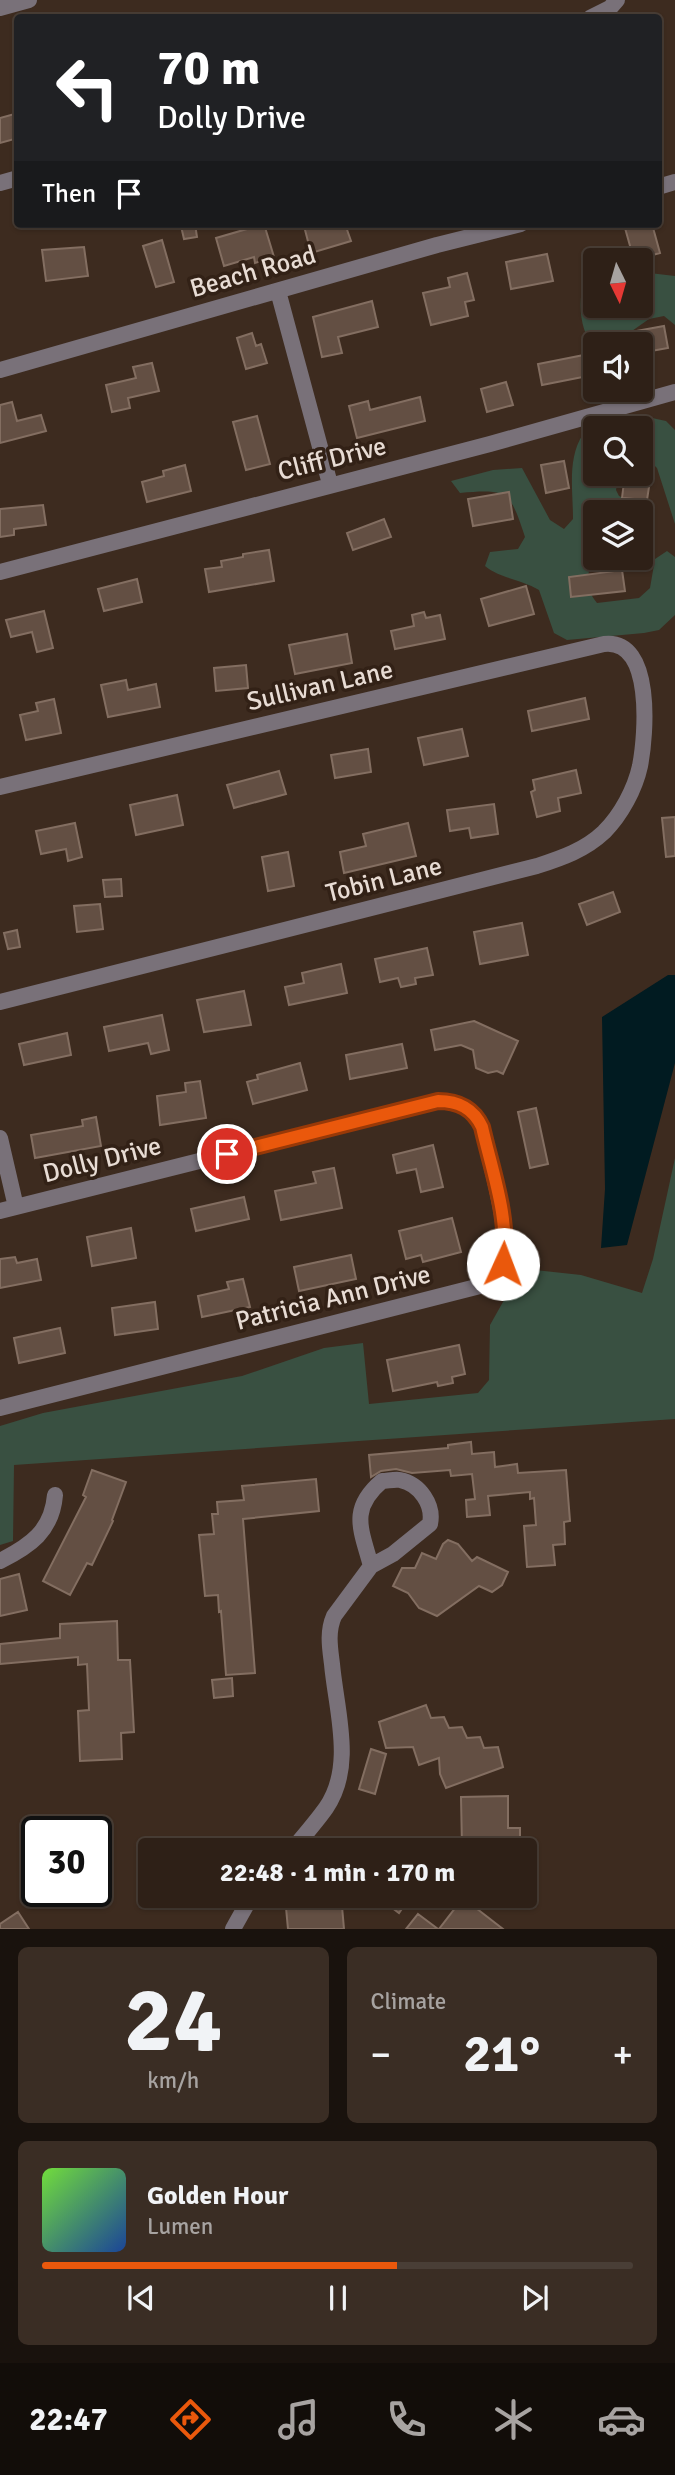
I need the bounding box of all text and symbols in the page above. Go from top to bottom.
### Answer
text: 70 m [157,38,260,98]
icon: left [42,42,133,133]
text: Dolly Drive [157,98,306,137]
icon: arrive [110,175,148,213]
text: Then [42,178,96,210]
street label: Beach Road [186,239,320,305]
north arrow [583,248,653,318]
map controls [583,248,653,570]
button: sound [583,332,653,402]
button: search [583,416,653,486]
street label: Cliff Drive [274,430,390,488]
button: layers [583,500,653,570]
street label: Sullivan Lane [244,654,396,718]
street label: Tobin Lane [323,850,445,910]
pin [197,1124,257,1184]
street label: Dolly Drive [39,1130,165,1190]
icon: arrive [208,1135,246,1173]
position arrow [466,1227,540,1301]
street label: Patricia Ann Drive [232,1258,434,1338]
speed limit sign: 30 [21,1816,112,1907]
text: 22:48 · 1 min · 170 m [220,1857,455,1889]
text: 24 [124,1964,222,2077]
text: Climate [371,1987,446,2016]
text: 21° [463,2022,540,2086]
text: − [371,2031,391,2078]
text: + [612,2031,633,2078]
text: km/h [147,2066,199,2095]
text: Golden Hour [147,2180,288,2212]
text: Lumen [147,2212,213,2241]
icon: previous [122,2279,160,2317]
icon: pause [319,2279,357,2317]
icon: next [516,2279,554,2317]
icon: directions [166,2395,215,2444]
icon: music [274,2395,323,2444]
icon: phone [382,2395,431,2444]
icon: climate [489,2395,538,2444]
icon: car [597,2395,646,2444]
text: 22:47 [29,2400,108,2439]

